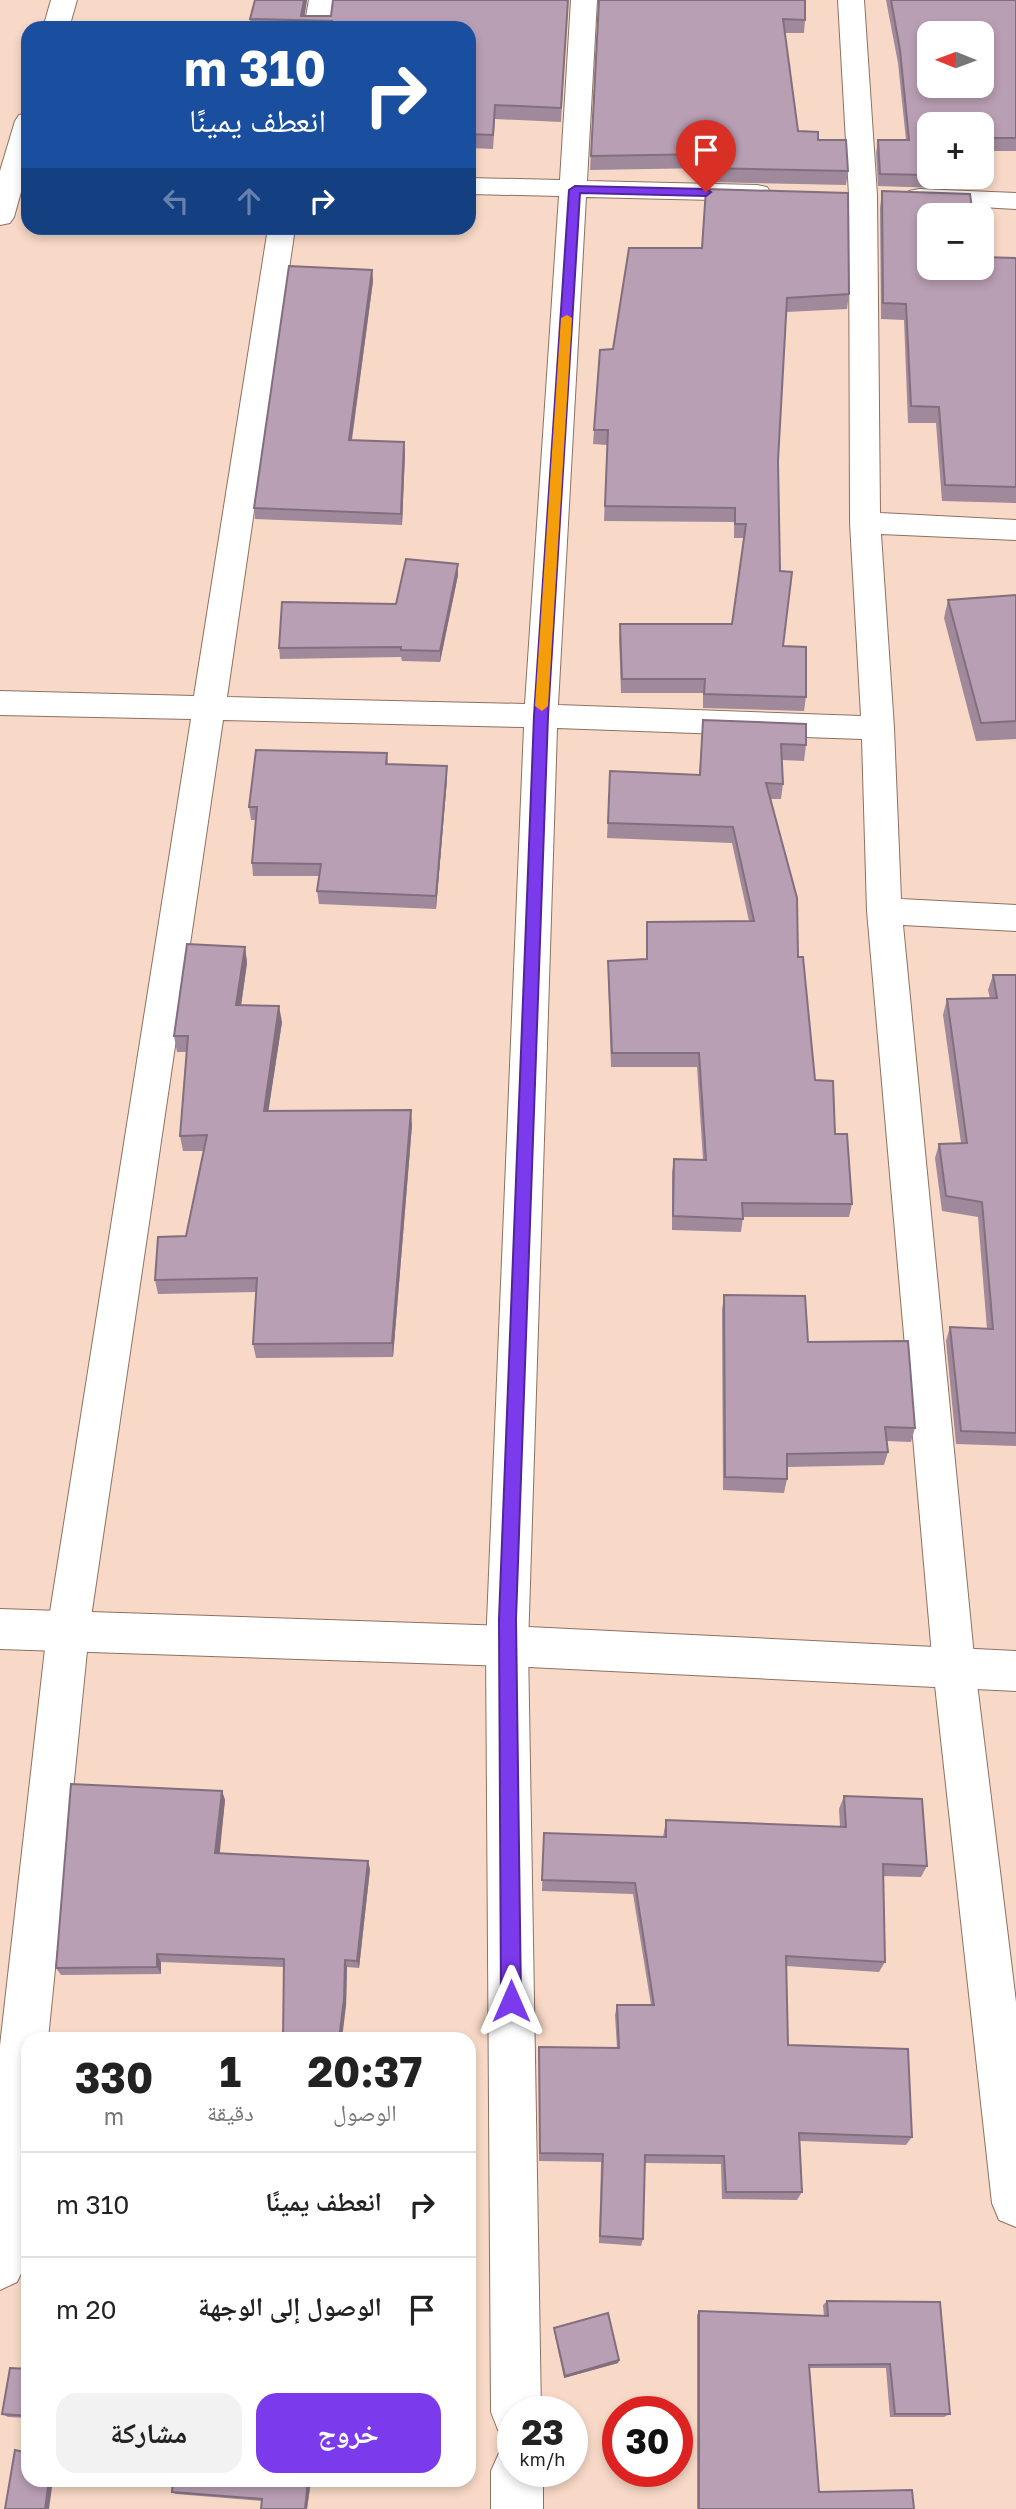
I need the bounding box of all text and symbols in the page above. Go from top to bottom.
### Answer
north arrow [917,21,994,98]
map controls [917,21,994,280]
text: 310 m [184,38,326,97]
icon: right [350,49,441,140]
text: انعطف يمينًا [189,101,326,139]
button: + [917,112,994,189]
pin [676,120,736,192]
icon: arrive [687,131,725,169]
icon: left [157,182,195,220]
icon: ahead [230,182,268,220]
icon: right [303,182,341,220]
button: − [917,203,994,280]
position arrow [474,1964,548,2038]
text: 1 [220,2046,241,2096]
text: 20:37 [307,2046,422,2096]
text: 330 [75,2052,153,2102]
text: دقيقة [207,2098,254,2126]
text: الوصول [333,2098,397,2126]
text: m [104,2102,124,2130]
text: انعطف يمينًا [265,2186,382,2217]
icon: right [403,2186,441,2224]
text: 310 m [56,2189,129,2220]
text: الوصول إلى الوجهة [198,2291,382,2322]
icon: arrive [403,2291,441,2329]
text: 20 m [56,2294,117,2325]
button: مشاركة [56,2393,242,2473]
button: خروج [256,2393,441,2473]
speed limit sign: 30 [602,2396,693,2487]
text: 23 [521,2411,564,2453]
text: km/h [520,2448,565,2470]

